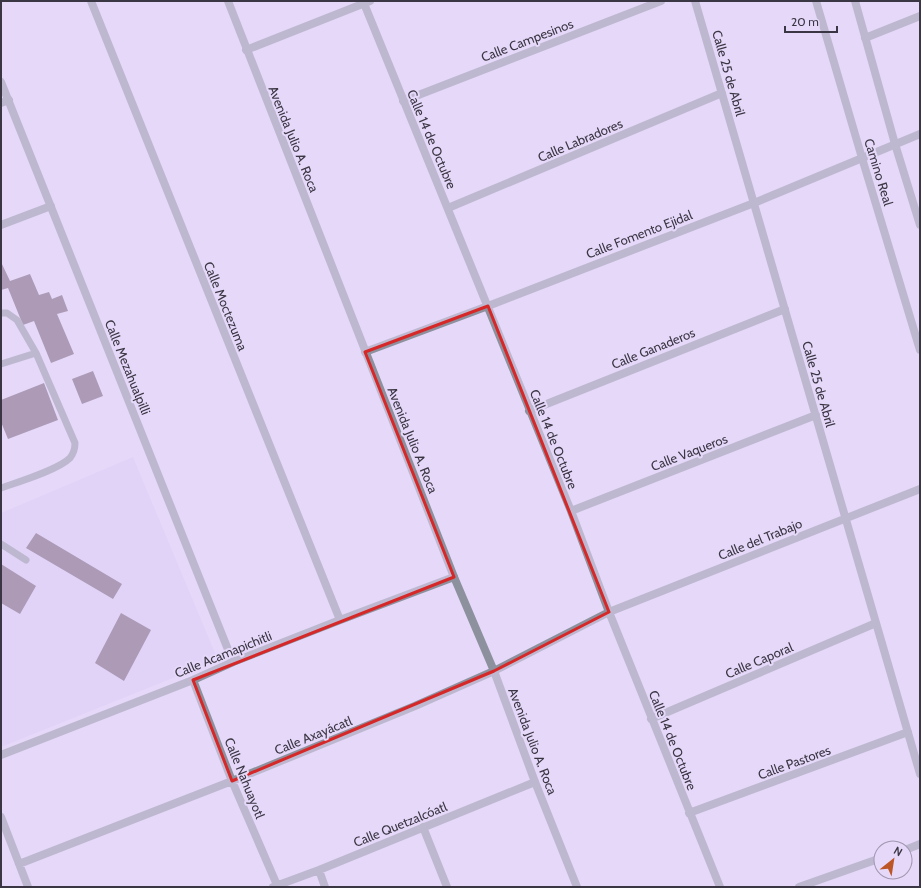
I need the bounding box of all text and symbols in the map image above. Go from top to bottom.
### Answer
scale bar [785,8,837,34]
text: 20 m [791,14,819,29]
street label: Calle Campesinos [479,15,576,65]
street label: Calle 25 de Abril [709,28,749,118]
street label: Avenida Julio A. Roca [265,83,323,195]
street label: Calle 14 de Octubre [404,87,460,191]
street label: Calle Labradores [535,115,625,165]
street label: Camino Real [861,137,897,207]
street label: Calle Fomento Ejidal [584,206,695,263]
street label: Calle Moctezuma [201,259,251,354]
street label: Calle Mezahualpilli [102,317,154,417]
street label: Calle Ganaderos [609,324,698,372]
street label: Calle 25 de Abril [799,339,839,429]
street label: Avenida Julio A. Roca [384,384,442,496]
street label: Calle 14 de Octubre [527,387,581,492]
street label: Calle Vaqueros [648,430,730,474]
street label: Calle del Trabajo [716,515,805,564]
street label: Calle Acamapichitli [172,627,274,681]
street label: Calle Caporal [723,639,795,681]
street label: Avenida Julio A. Roca [505,685,561,797]
street label: Calle 14 de Octubre [646,688,700,793]
street label: Calle Axayácatl [272,712,354,758]
street label: Calle Nahuayotl [221,735,269,821]
street label: Calle Pastores [755,741,833,783]
street label: Calle Quetzalcóatl [351,798,449,850]
north arrow [873,840,913,880]
text: N [891,843,905,859]

